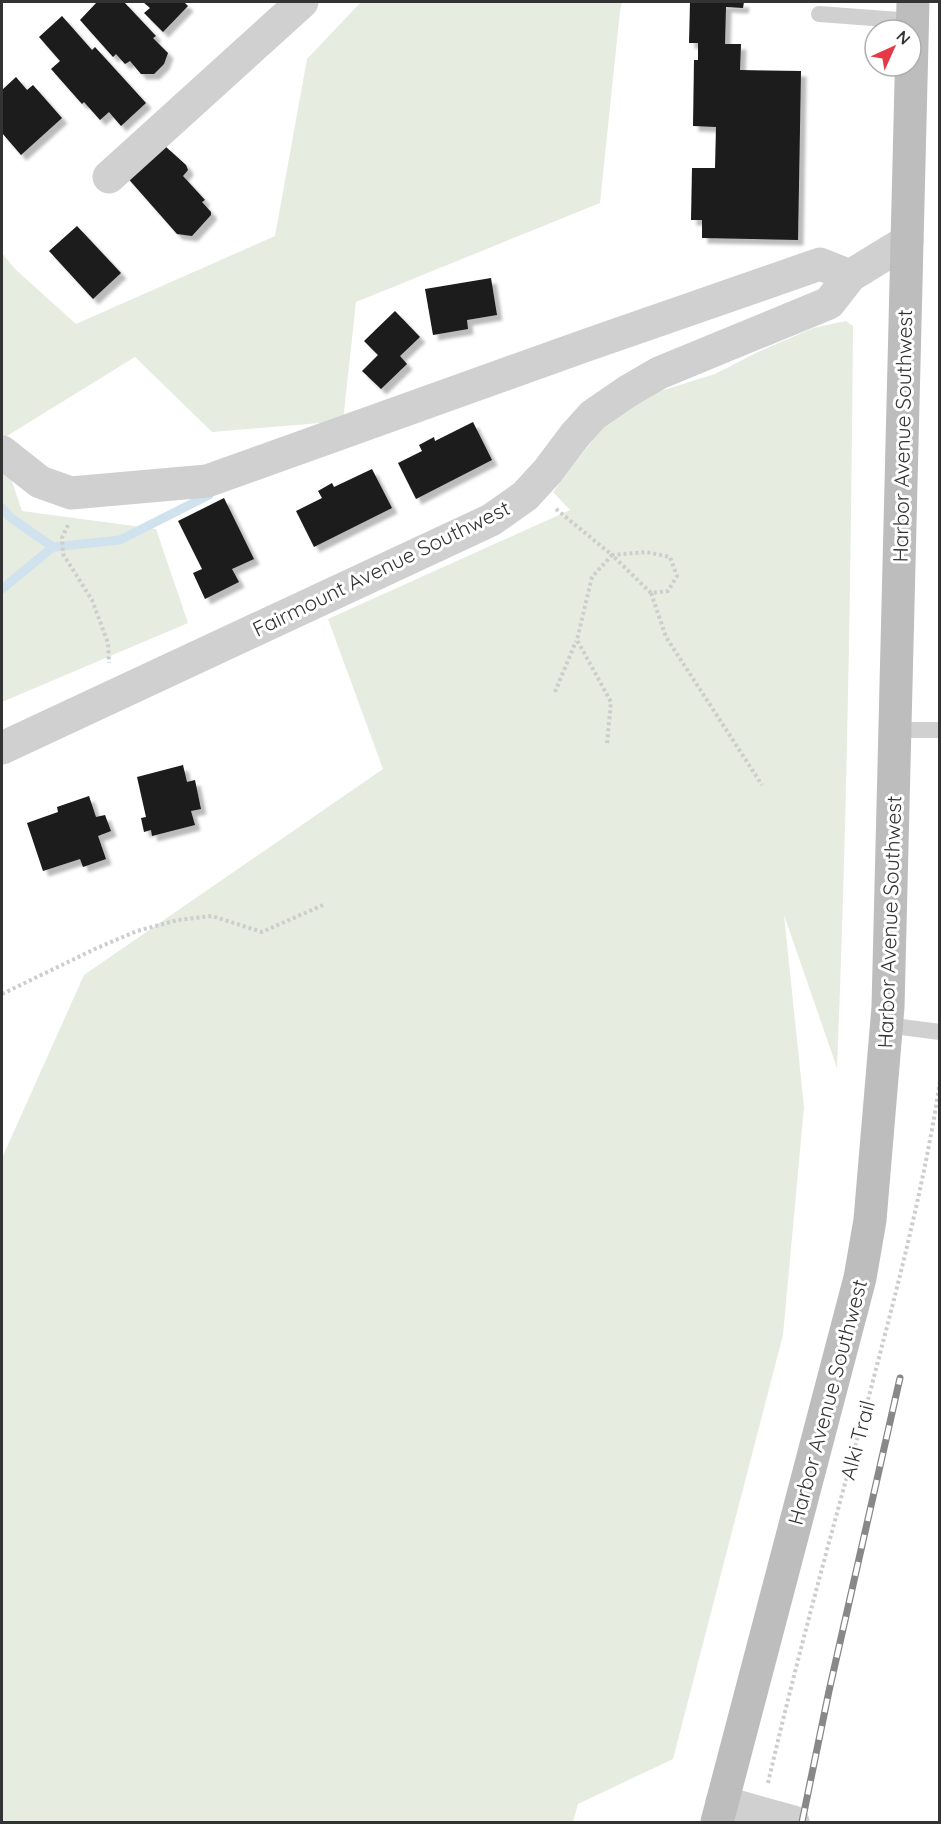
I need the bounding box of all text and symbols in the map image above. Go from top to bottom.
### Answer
north arrow [863,18,923,78]
text: N [892,26,915,49]
street label: Harbor Avenue Southwest [887,309,917,563]
street label: Fairmount Avenue Southwest [248,494,514,642]
street label: Harbor Avenue Southwest [872,795,906,1049]
street label: Harbor Avenue Southwest [782,1277,872,1527]
street label: Alki Trail [834,1397,880,1483]

